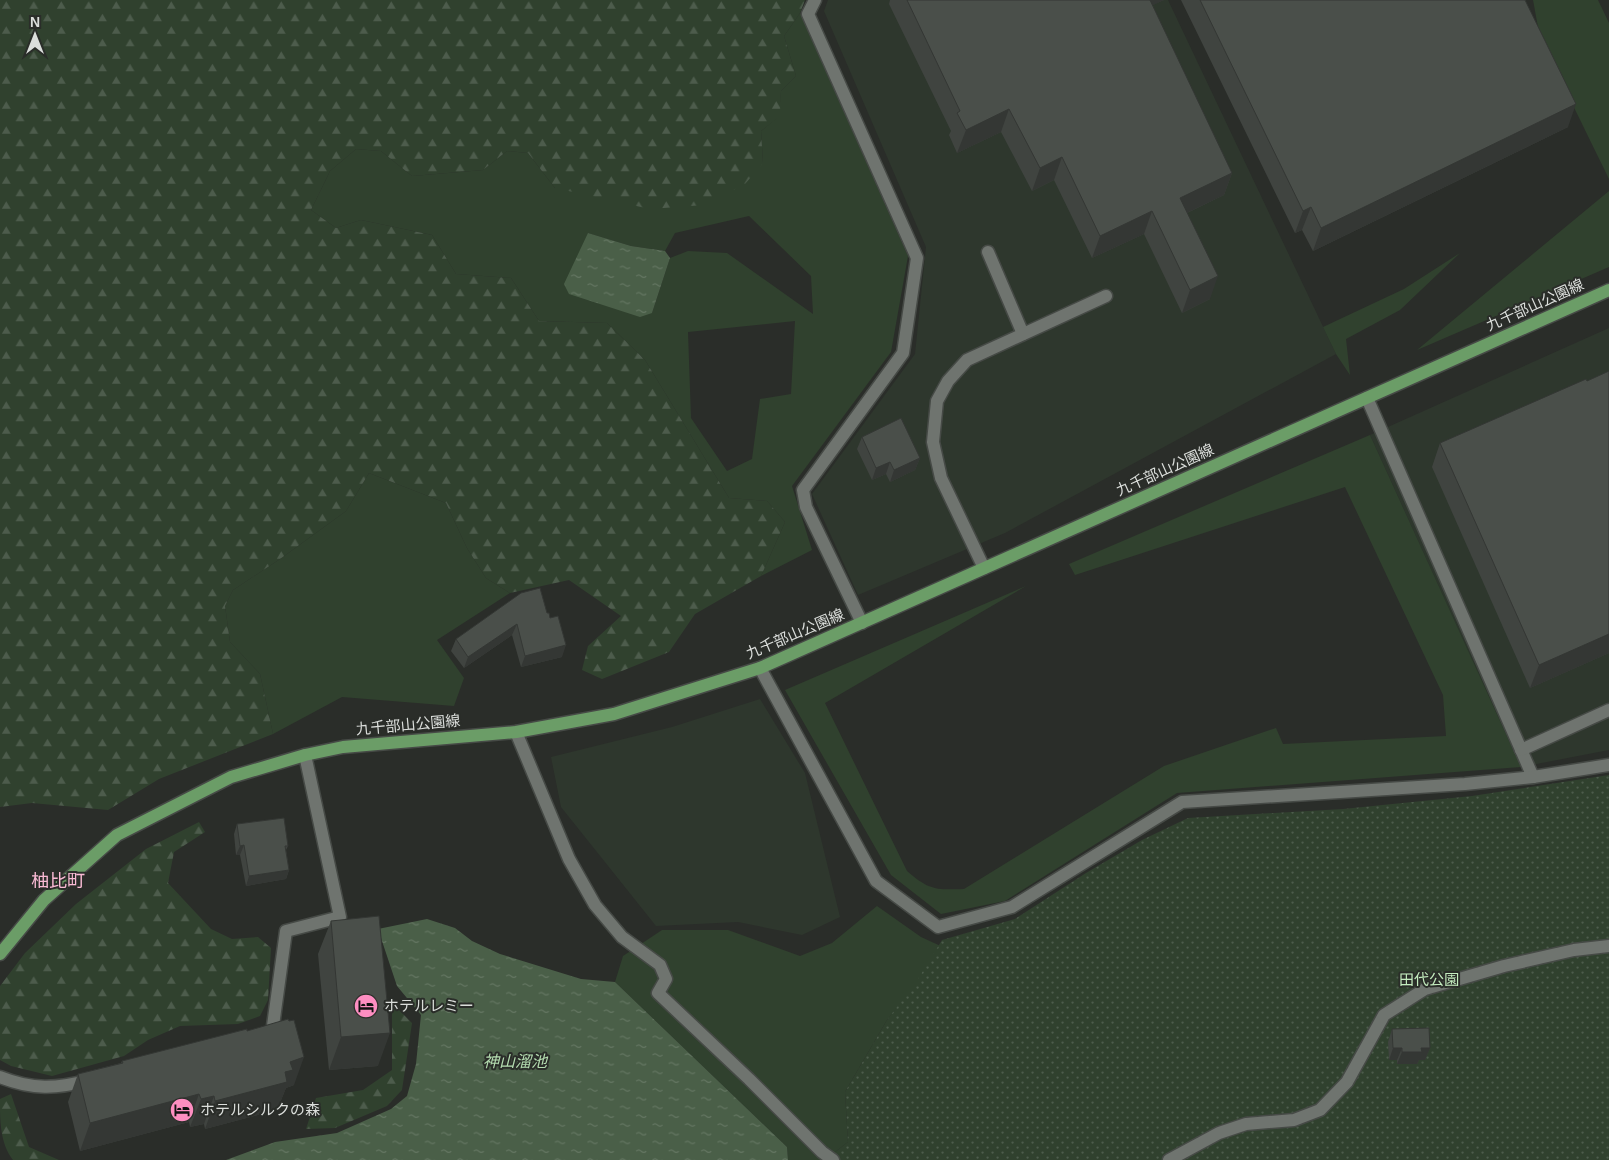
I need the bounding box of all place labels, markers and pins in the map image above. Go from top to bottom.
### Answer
hotel icon: ホテルレミー [353,993,379,1019]
place label: ホテルレミー [384,997,474,1014]
hotel icon: ホテルシルクの森 [169,1097,195,1123]
place label: ホテルシルクの森 [200,1101,320,1118]

